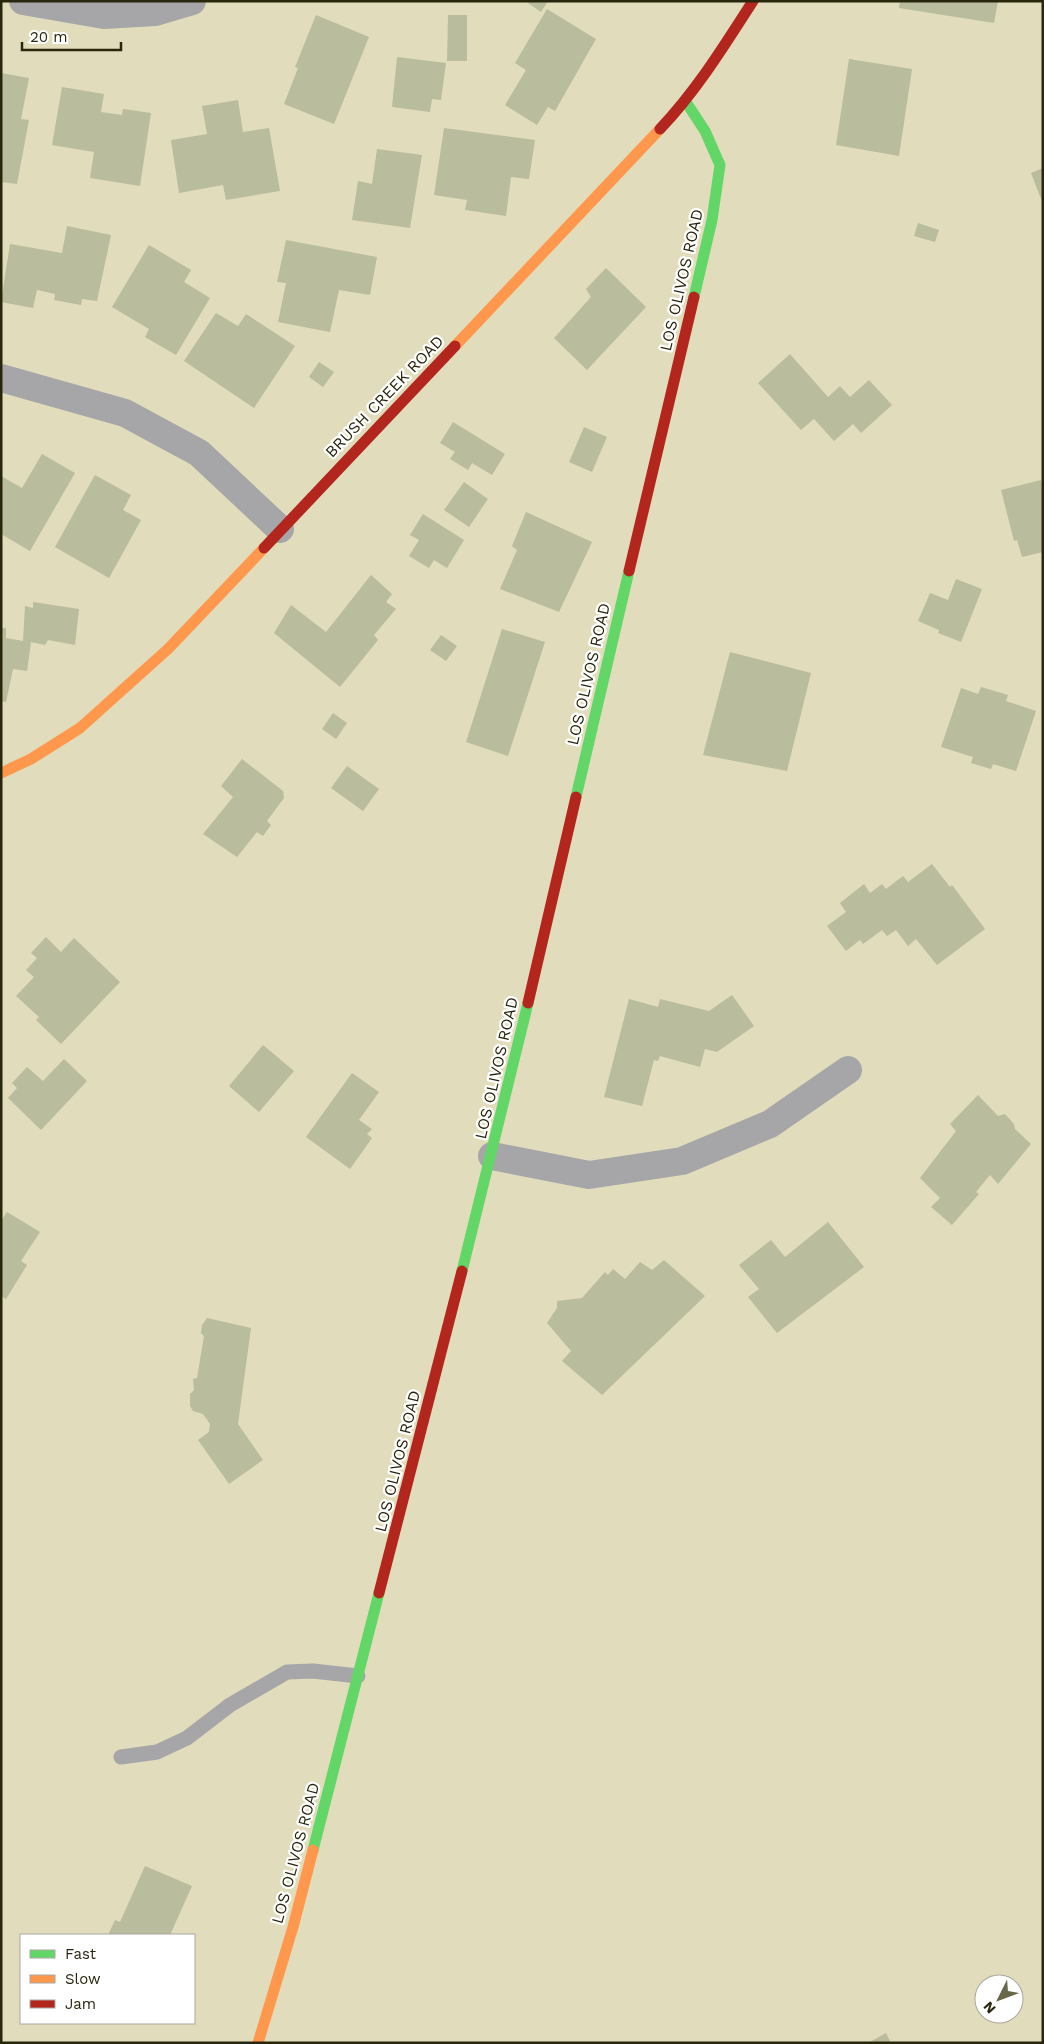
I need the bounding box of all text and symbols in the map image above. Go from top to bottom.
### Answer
scale bar [22,20,121,52]
text: 20 m [30,28,68,46]
street label: LOS OLIVOS ROAD [656,207,707,353]
street label: BRUSH CREEK ROAD [321,332,447,461]
street label: LOS OLIVOS ROAD [563,601,614,747]
street label: LOS OLIVOS ROAD [471,995,522,1141]
street label: LOS OLIVOS ROAD [371,1388,424,1534]
street label: LOS OLIVOS ROAD [268,1781,323,1926]
legend [20,1934,195,2024]
text: Fast [65,1945,97,1963]
text: Slow [65,1970,101,1988]
north arrow [974,1974,1024,2024]
text: Jam [65,1995,96,2013]
text: N [980,1998,999,2017]

